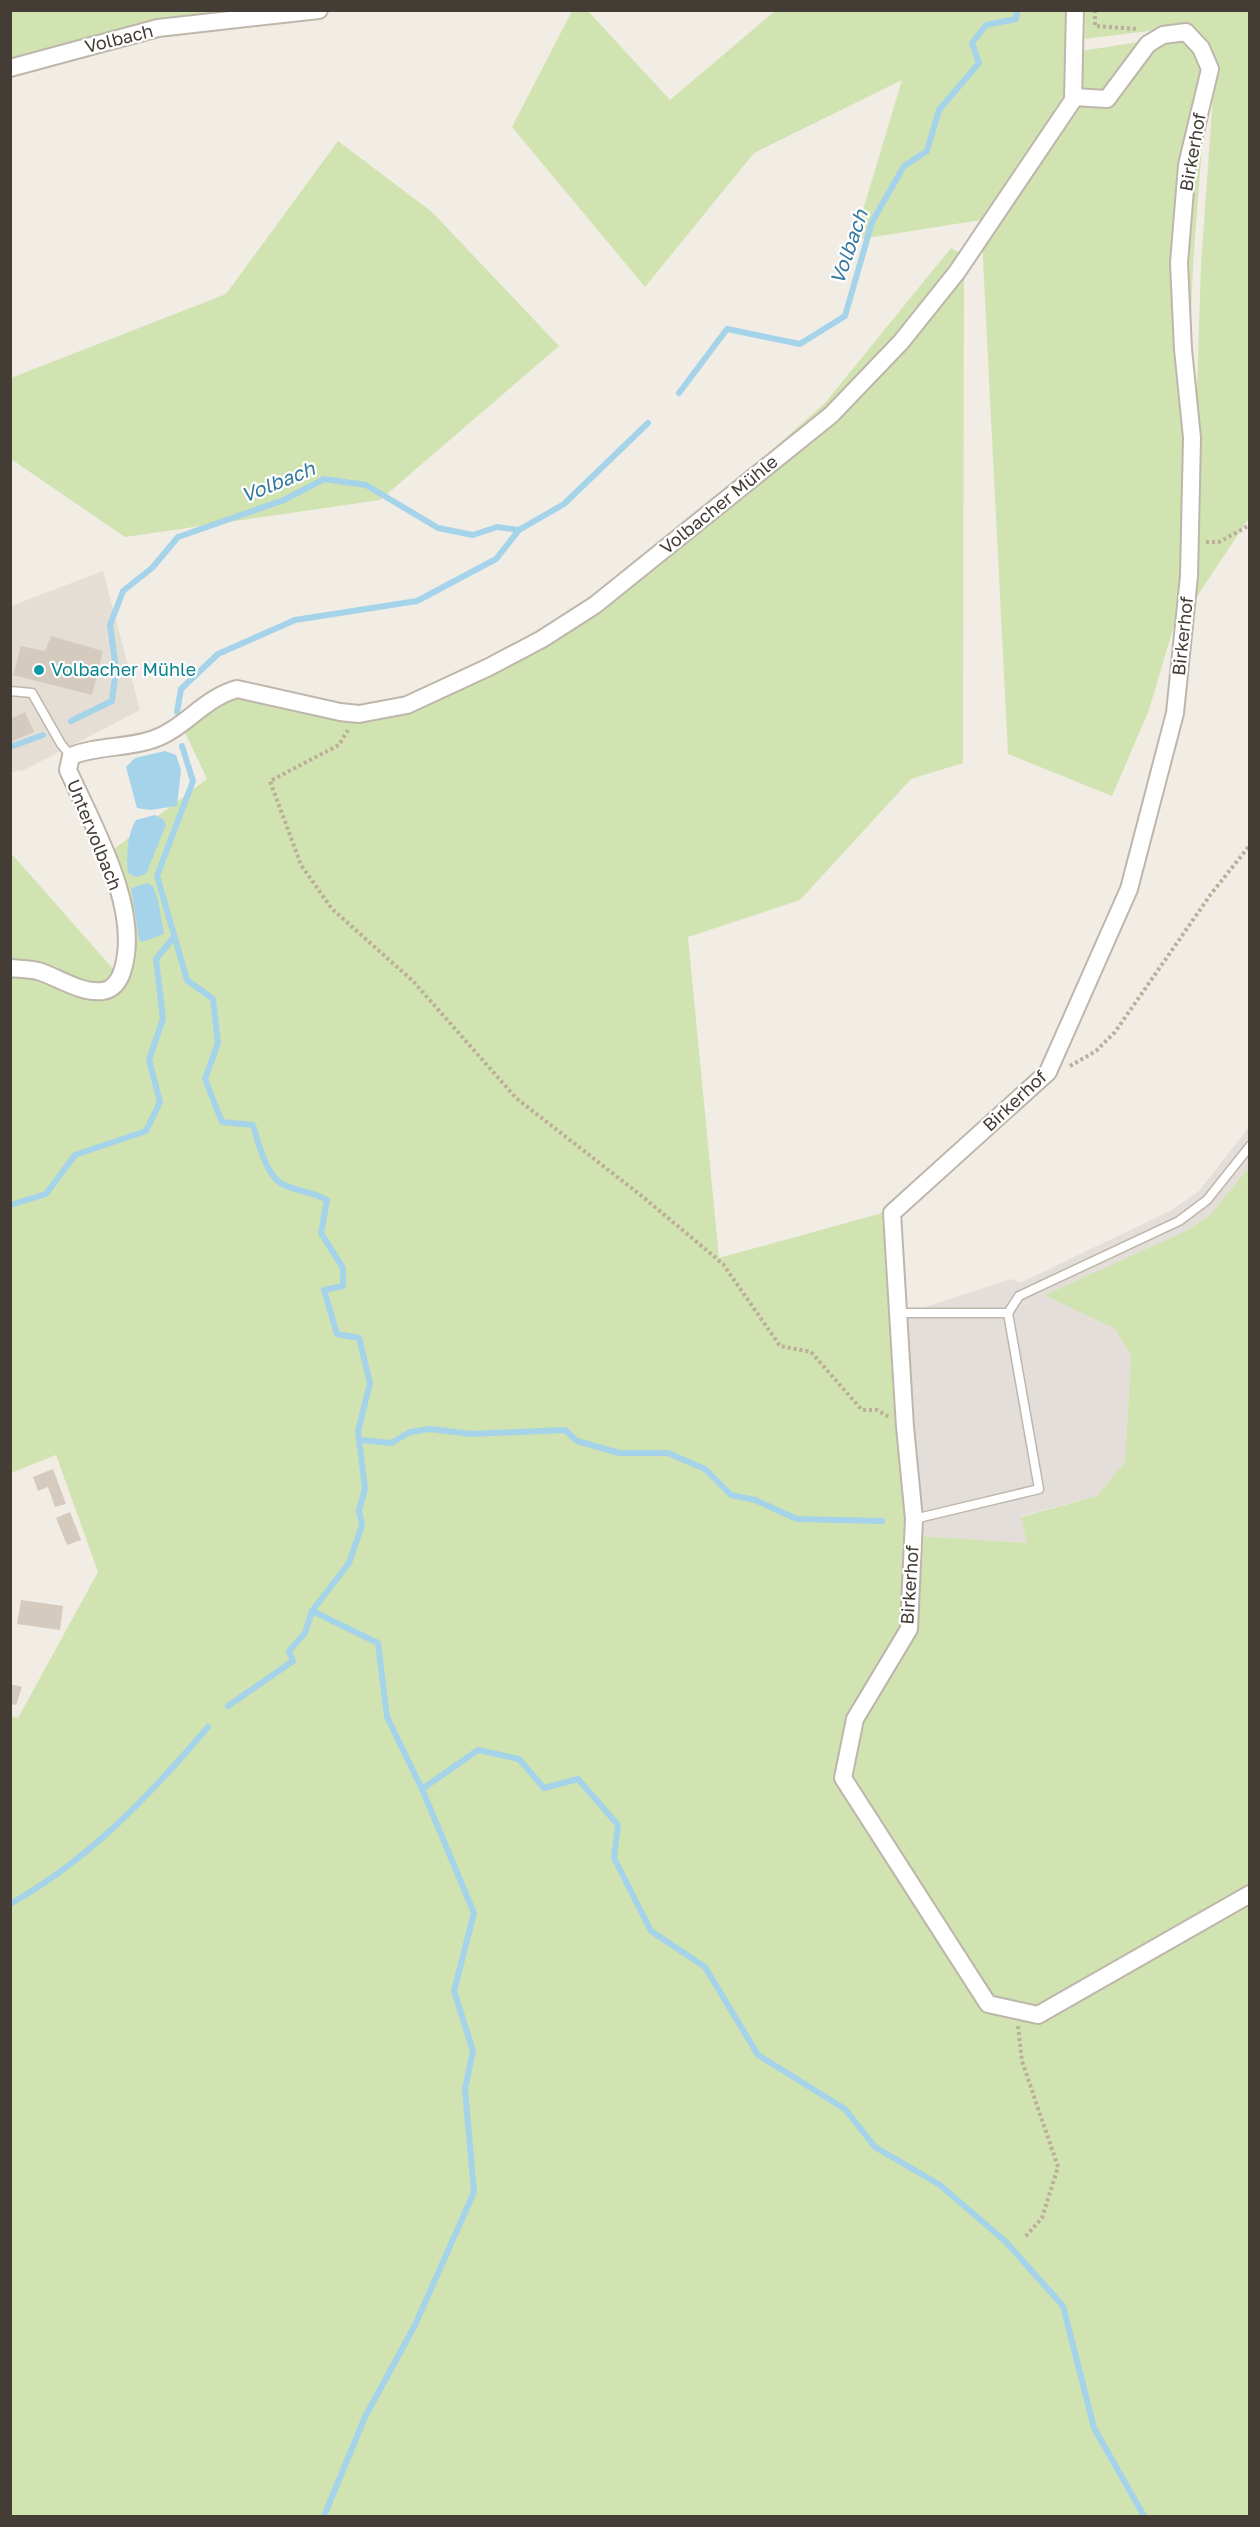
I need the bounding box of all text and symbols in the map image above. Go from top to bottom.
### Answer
street label: Volbach [82,19,155,57]
street label: Birkerhof [1174,110,1210,193]
water label: Volbach [824,206,872,287]
street label: Volbacher Mühle [655,450,782,558]
water label: Volbach [237,455,319,507]
street label: Birkerhof [1167,595,1197,677]
place label: Volbacher Mühle [51,658,196,680]
marker: Volbacher Mühle [32,663,46,677]
street label: Untervolbach [63,776,127,893]
street label: Birkerhof [978,1065,1051,1135]
street label: Birkerhof [895,1544,923,1625]

